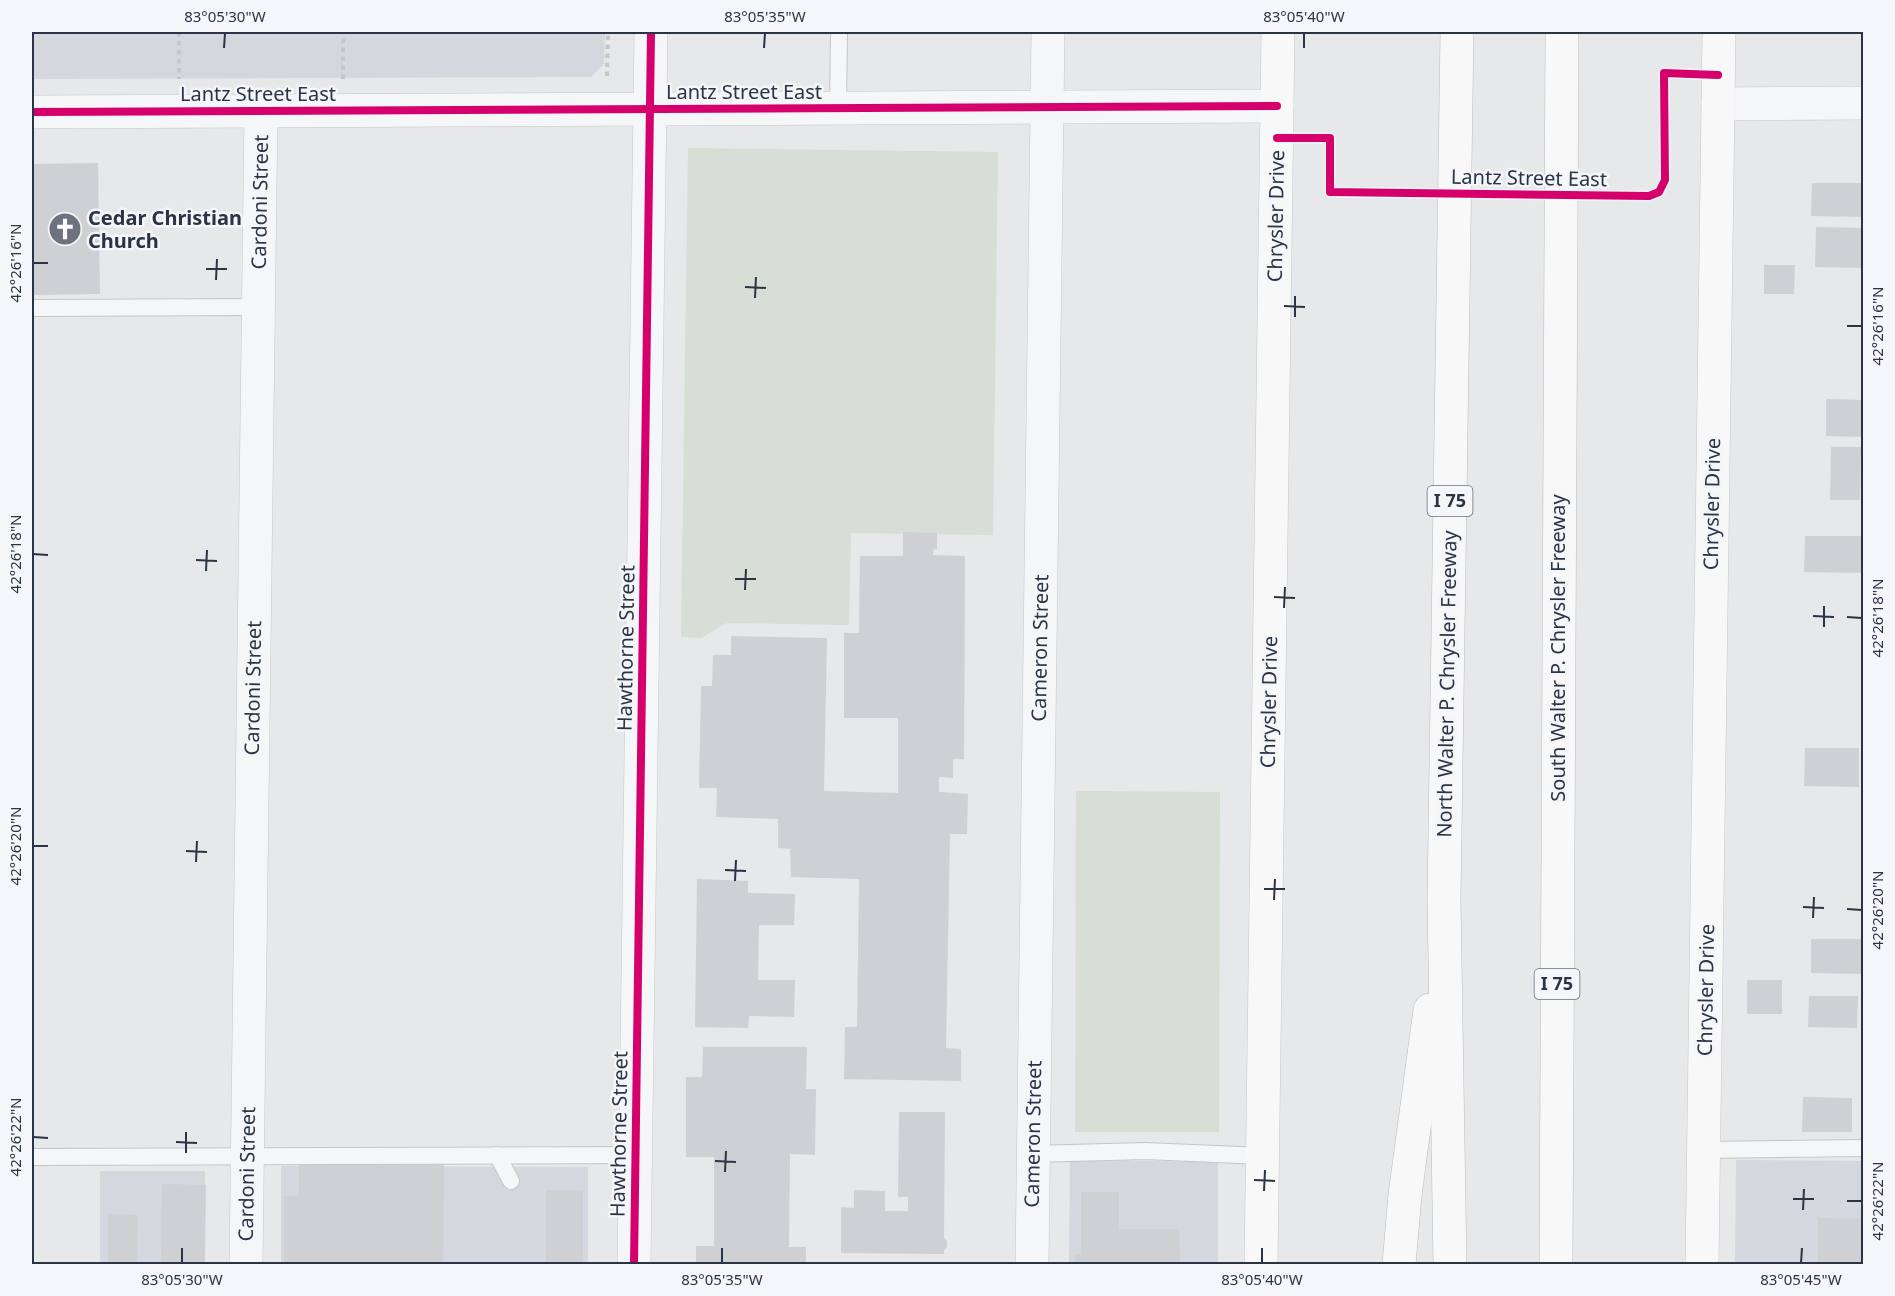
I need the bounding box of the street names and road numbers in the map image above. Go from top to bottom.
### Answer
street label: Lantz Street East [666,78,822,105]
street label: Lantz Street East [180,80,336,107]
street label: Cardoni Street [245,134,274,270]
street label: Chrysler Drive [1261,150,1290,282]
street label: Lantz Street East [1451,163,1607,192]
street label: Chrysler Drive [1697,438,1726,570]
road number: I 75 [1428,486,1472,516]
street label: South Walter P. Chrysler Freeway [1544,494,1571,802]
street label: North Walter P. Chrysler Freeway [1430,529,1463,838]
street label: Hawthorne Street [611,565,640,731]
street label: Cameron Street [1025,574,1054,722]
street label: Cardoni Street [238,620,267,756]
street label: Chrysler Drive [1254,636,1283,768]
street label: Chrysler Drive [1691,924,1720,1056]
road number: I 75 [1534,969,1580,999]
street label: Hawthorne Street [604,1051,633,1217]
street label: Cameron Street [1018,1060,1047,1208]
street label: Cardoni Street [232,1106,261,1242]

